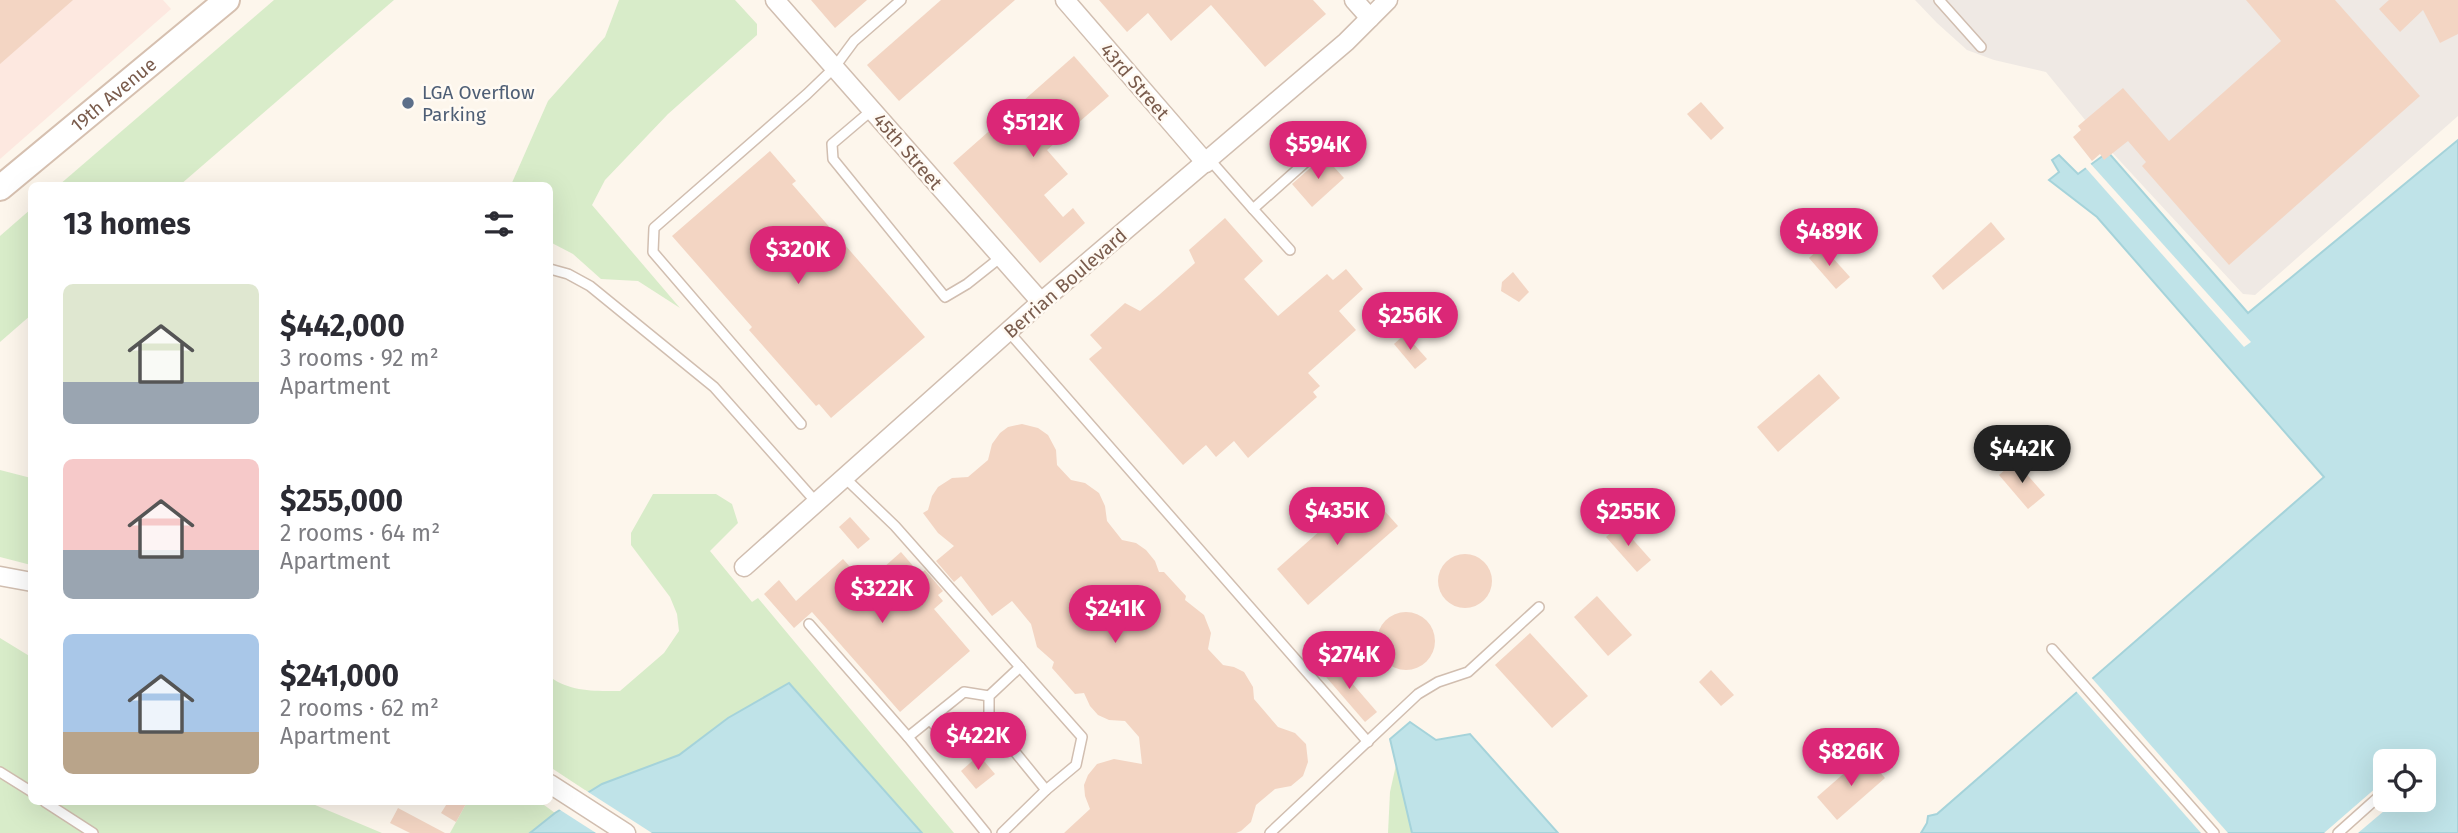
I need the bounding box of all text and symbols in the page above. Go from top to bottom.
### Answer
street label: 43rd Street [1095,38,1174,124]
street label: 19th Avenue [66,52,161,137]
place label: LGA Overflow Parking [422,81,535,126]
marker: LGA Overflow Parking [400,95,416,111]
pin: $512K [984,100,1082,159]
street label: 45th Street [868,108,947,194]
text: $512K [1003,108,1063,136]
pin: $594K [1269,122,1367,181]
text: $594K [1286,130,1350,158]
icon: filters [480,205,518,243]
text: 13 homes [63,206,191,242]
pin: $489K [1780,208,1878,268]
text: $489K [1796,217,1862,245]
street label: Berrian Boulevard [999,224,1132,343]
pin: $320K [749,226,847,286]
text: $320K [766,235,830,263]
pin: $256K [1361,292,1459,352]
text: $256K [1378,301,1442,329]
text: $442,000 [280,308,405,344]
icon: home [119,312,203,396]
text: 3 rooms · 92 m² [280,344,439,372]
text: Apartment [280,372,390,400]
pin: $442K [1973,426,2071,485]
text: $442K [1990,434,2054,462]
text: $255,000 [280,483,403,519]
icon: home [119,487,203,571]
pin: $435K [1288,488,1386,547]
pin: $255K [1579,489,1677,548]
text: $435K [1305,496,1369,524]
text: $255K [1596,497,1660,525]
text: 2 rooms · 64 m² [280,519,440,547]
text: Apartment [280,547,390,575]
pin: $322K [833,566,931,625]
text: $322K [851,574,913,602]
pin: $241K [1066,586,1164,645]
text: $241K [1085,594,1145,622]
pin: $274K [1300,632,1398,691]
text: $274K [1318,640,1380,668]
text: $241,000 [280,658,399,694]
icon: home [119,662,203,746]
text: 2 rooms · 62 m² [280,694,439,722]
pin: $422K [929,712,1027,772]
text: $422K [946,721,1010,749]
text: Apartment [280,722,390,750]
pin: $826K [1802,728,1900,788]
text: $826K [1818,737,1884,765]
map controls [2373,749,2436,812]
button: locate [2373,749,2436,812]

